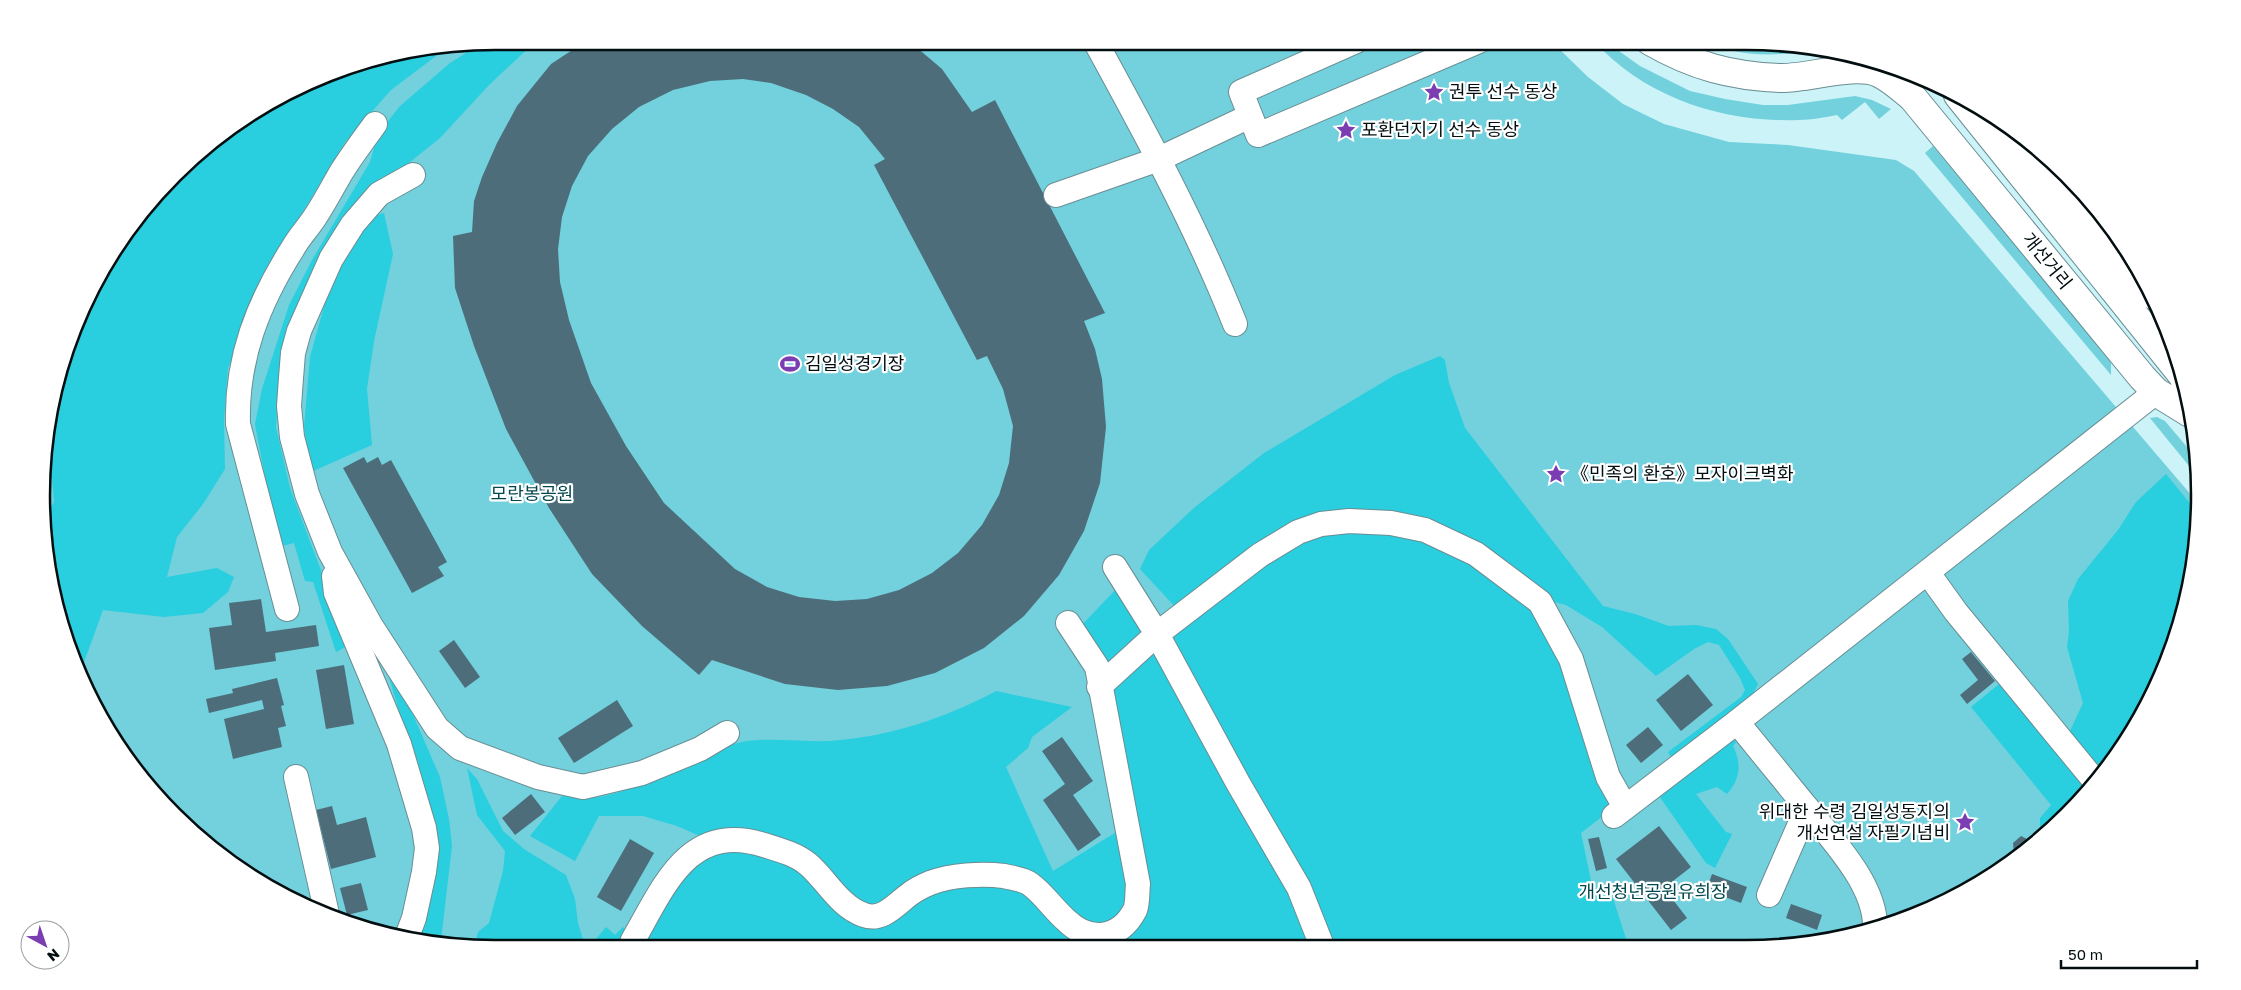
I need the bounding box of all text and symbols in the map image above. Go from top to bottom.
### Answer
place label: 권투 선수 동상 [1449,80,1557,102]
place icon: 권투 선수 동상 [1423,81,1445,103]
place label: 포환던지기 선수 동상 [1361,118,1519,140]
place icon: 포환던지기 선수 동상 [1335,119,1357,141]
street label: 개선거리 [2018,228,2077,293]
place label: 김일성경기장 [805,352,904,374]
sports icon: 김일성경기장 [779,353,801,375]
place label: 《민족의 환호》모자이크벽화 [1571,462,1794,484]
place icon: 《민족의 환호》모자이크벽화 [1545,463,1567,485]
park label: 모란봉공원 [491,482,573,504]
place label: 위대한 수령 김일성동지의 개선연설 자필기념비 [1759,800,1950,843]
place icon: 위대한 수령 김일성동지의 개선연설 자필기념비 [1954,811,1976,833]
park label: 개선청년공원유희장 [1578,880,1728,902]
north arrow [20,920,70,970]
scale bar [2061,938,2197,970]
text: N [44,945,63,965]
text: 50 m [2068,945,2103,963]

